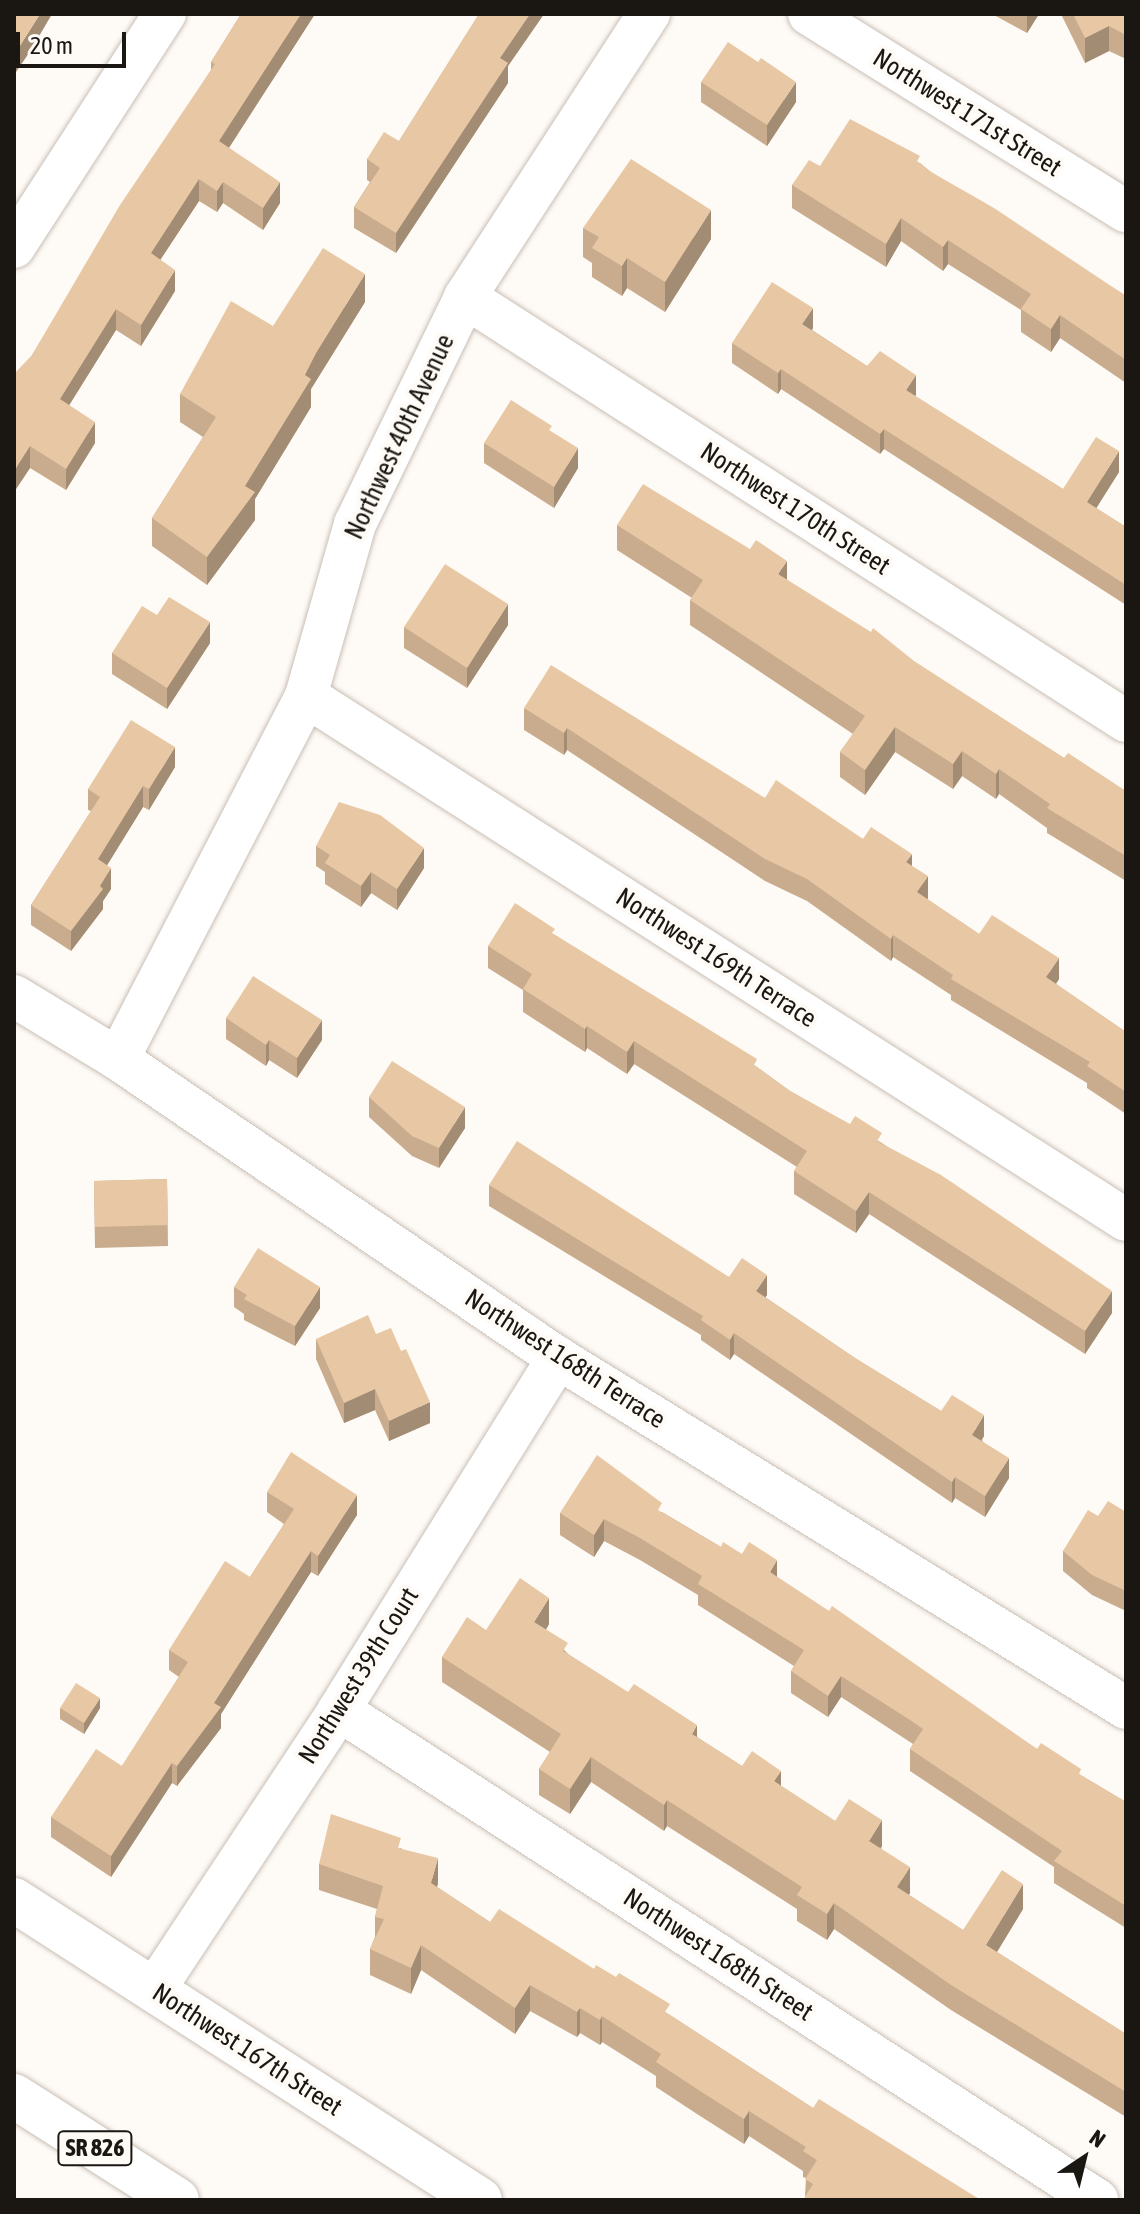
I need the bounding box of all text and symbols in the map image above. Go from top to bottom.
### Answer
scale bar [20,16,130,66]
text: 20 m [30,32,73,59]
street label: Northwest 171st Street [867,42,1067,184]
street label: Northwest 40th Avenue [339,330,461,544]
street label: Northwest 170th Street [694,436,896,582]
street label: Northwest 169th Terrace [610,882,822,1034]
street label: Northwest 168th Terrace [459,1283,671,1435]
street label: Northwest 39th Court [292,1582,426,1770]
street label: Northwest 168th Street [617,1882,819,2028]
street label: Northwest 167th Street [146,1977,348,2123]
north arrow [1044,2118,1124,2198]
text: N [1085,2124,1111,2153]
road number: SR 826 [57,2128,133,2168]

